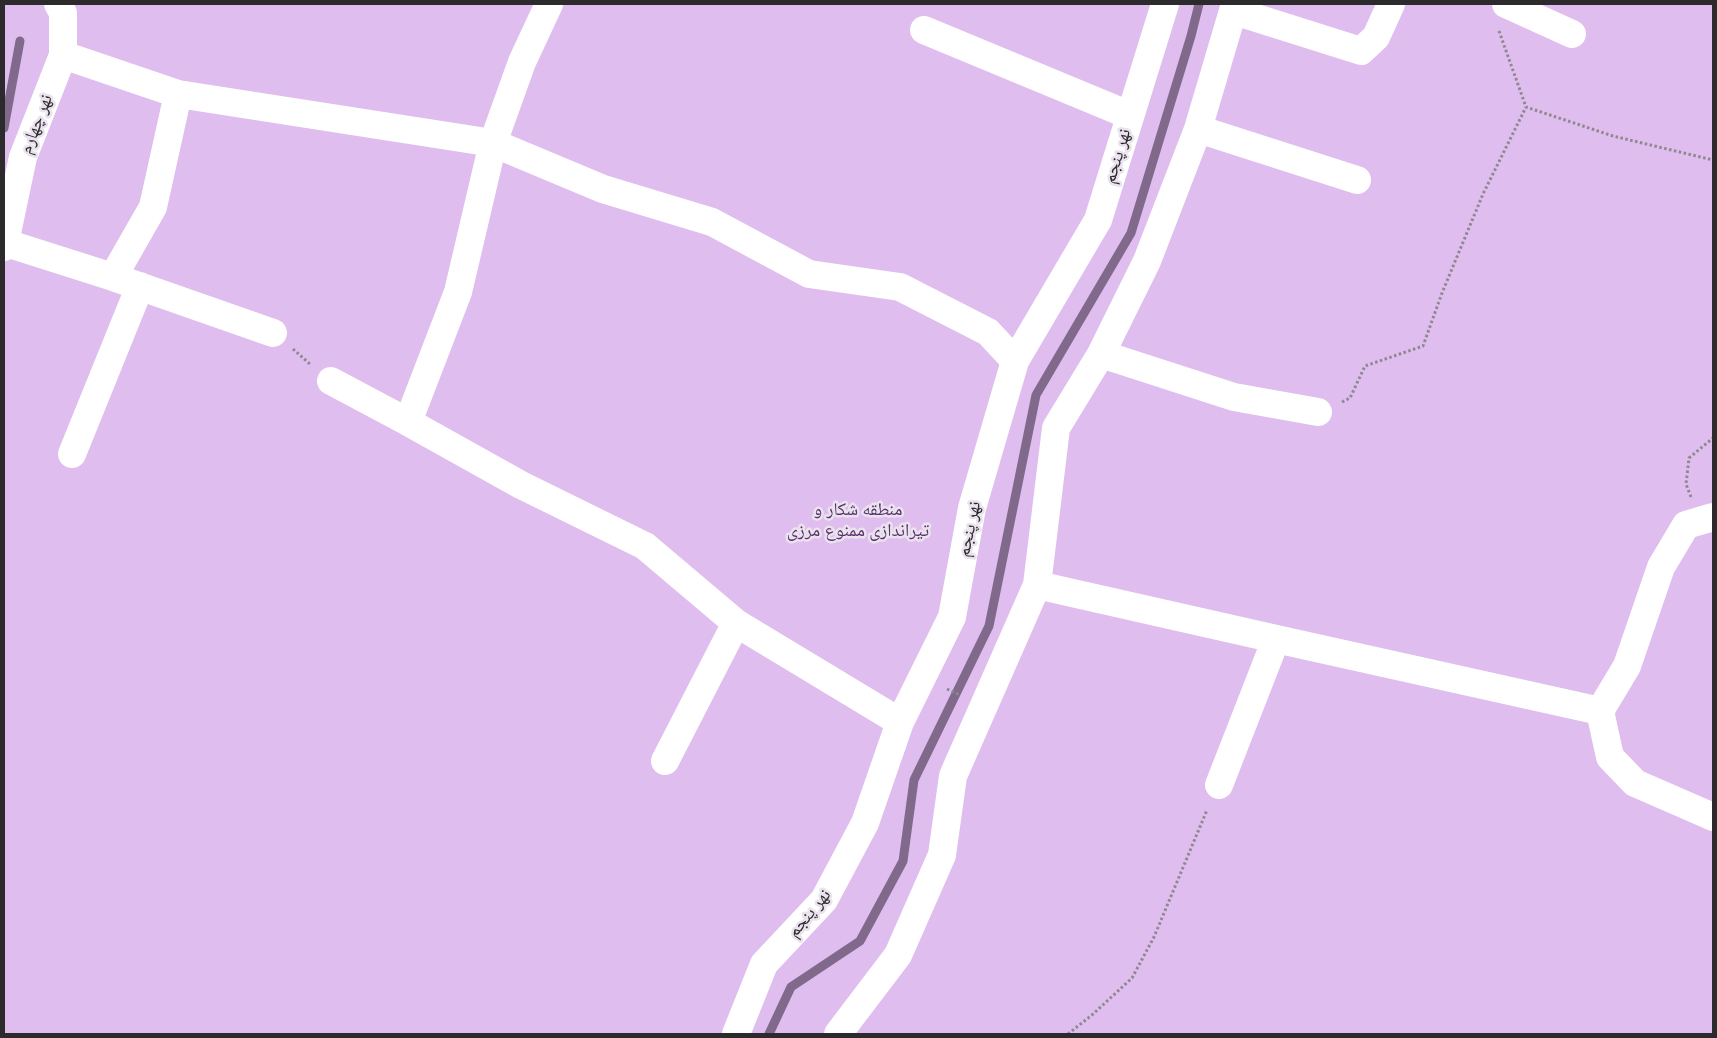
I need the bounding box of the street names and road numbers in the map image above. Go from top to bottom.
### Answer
street label: نهر چهارم [15,91,57,157]
street label: نهر پنجم [1098,126,1136,186]
street label: نهر پنجم [953,499,985,559]
street label: نهر پنجم [783,884,835,942]

